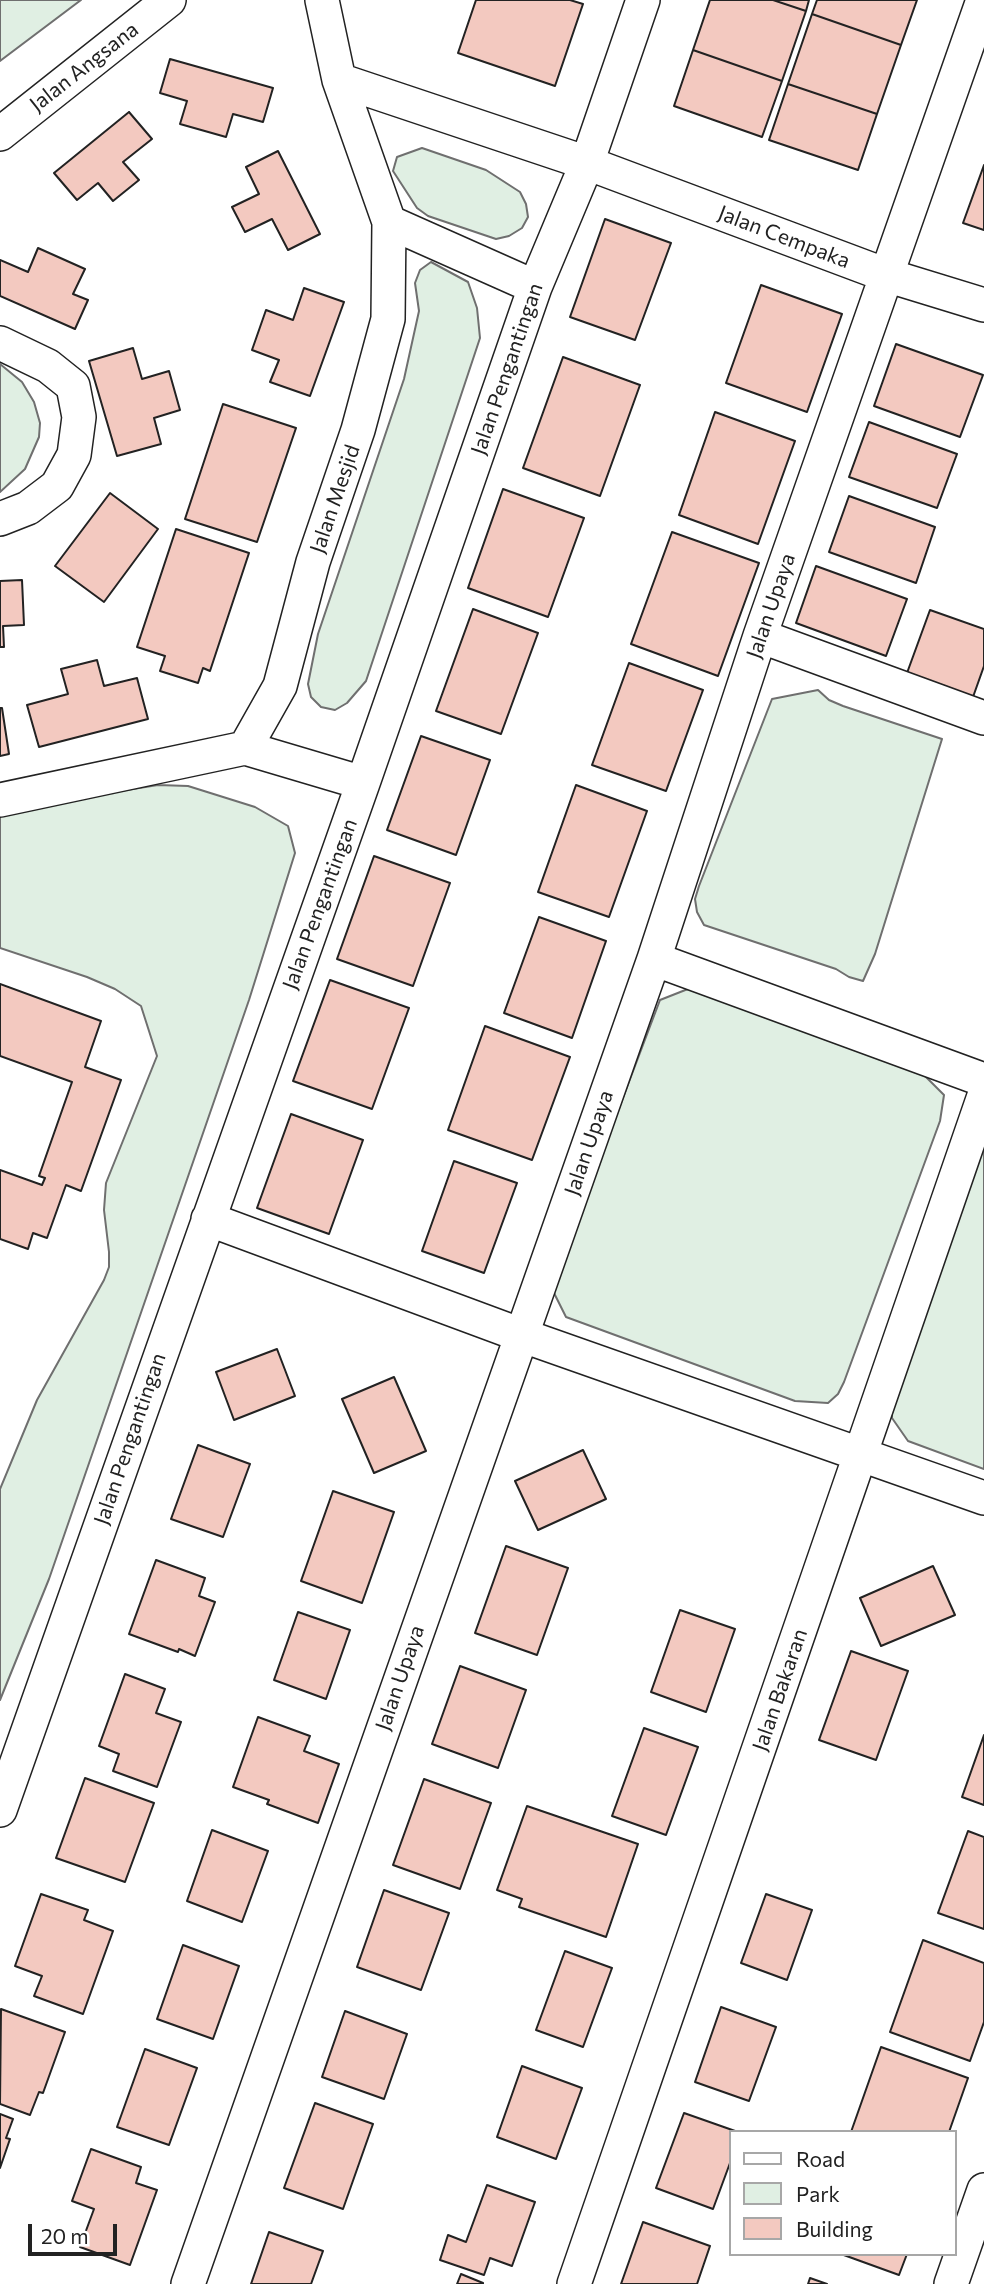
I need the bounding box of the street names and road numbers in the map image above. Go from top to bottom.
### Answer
street label: Jalan Angsana [25,17,143,117]
street label: Jalan Cempaka [715,200,853,274]
street label: Jalan Pengantingan [466,280,548,458]
street label: Jalan Mesjid [305,441,365,557]
street label: Jalan Upaya [741,550,801,662]
street label: Jalan Pengantingan [277,815,363,993]
street label: Jalan Upaya [559,1087,619,1199]
street label: Jalan Pengantingan [89,1350,171,1528]
street label: Jalan Upaya [370,1622,430,1734]
street label: Jalan Bakaran [747,1626,813,1754]

